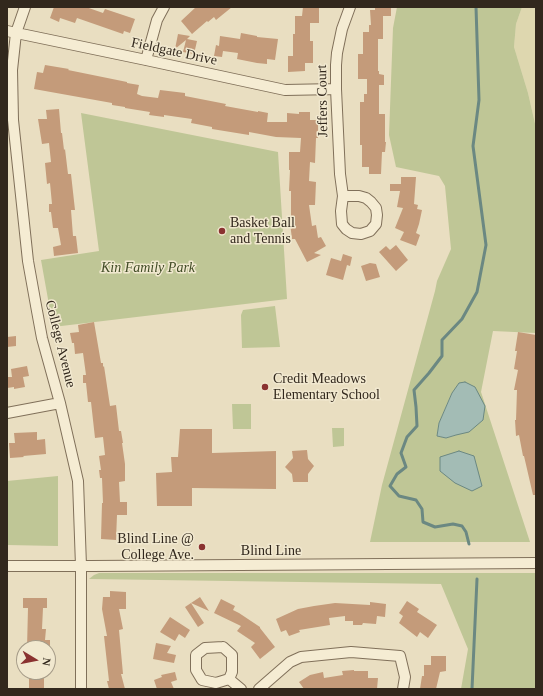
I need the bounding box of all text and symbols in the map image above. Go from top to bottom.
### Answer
street label: Fieldgate Drive [129,35,219,69]
street label: Jeffers Court [314,65,332,137]
place label: Basket Ball and Tennis [230,215,295,248]
marker: Basket Ball and Tennis [217,226,227,236]
park label: Kin Family Park [101,260,195,276]
street label: College Avenue [41,299,79,389]
place label: Credit Meadows Elementary School [273,371,380,404]
marker: Credit Meadows Elementary School [260,382,270,392]
place label: Blind Line @ College Ave. [117,531,194,564]
marker: Blind Line @ College Ave. [197,542,207,552]
street label: Blind Line [241,543,301,559]
north arrow [16,640,56,680]
text: N [40,657,53,667]

